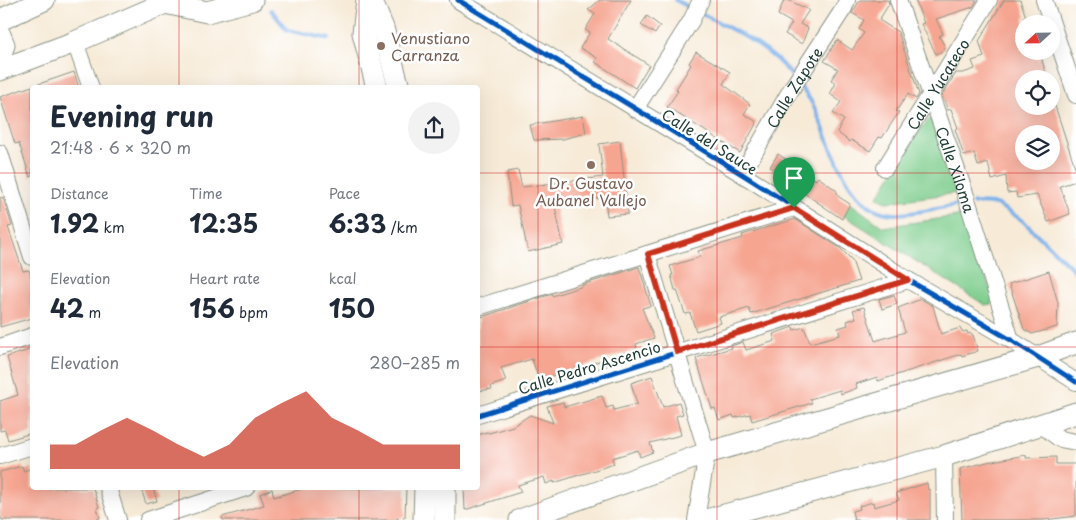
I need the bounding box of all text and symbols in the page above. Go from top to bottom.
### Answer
north arrow [1015,15,1060,60]
map controls [1015,15,1060,170]
place label: Venustiano Carranza [391,26,470,66]
street label: Calle Yucateco [900,34,974,134]
marker: Venustiano Carranza [375,40,387,52]
street label: Calle Zapote [760,42,827,132]
button: locate [1015,70,1060,115]
text: Evening run [50,94,214,137]
button: share [408,102,460,154]
street label: Calle del Sauce [658,102,762,180]
street label: Calle Xiloma [931,123,982,216]
button: layers [1015,125,1060,170]
text: 21:48 · 6 × 320 m [50,135,191,159]
pin [773,157,815,208]
marker: Dr. Gustavo Aubanel Vallejo [585,159,597,171]
icon: arrive [780,164,808,192]
place label: Dr. Gustavo Aubanel Vallejo [535,171,647,211]
text: Distance [50,183,109,204]
text: Time [189,183,222,204]
text: Pace [329,183,360,204]
text: 1.92 [50,204,99,242]
text: 12:35 [189,204,258,242]
text: 6:33 [329,204,386,242]
text: km [99,217,125,238]
text: /km [386,217,418,238]
text: Elevation [50,268,110,289]
text: Heart rate [189,268,260,289]
text: kcal [329,268,357,289]
text: 42 [50,289,84,327]
text: 156 [189,289,235,327]
text: 150 [329,289,375,327]
text: m [84,302,101,323]
text: bpm [235,302,268,323]
street label: Calle Pedro Ascencio [515,334,663,400]
text: Elevation [50,350,119,374]
text: 280–285 m [369,350,460,374]

